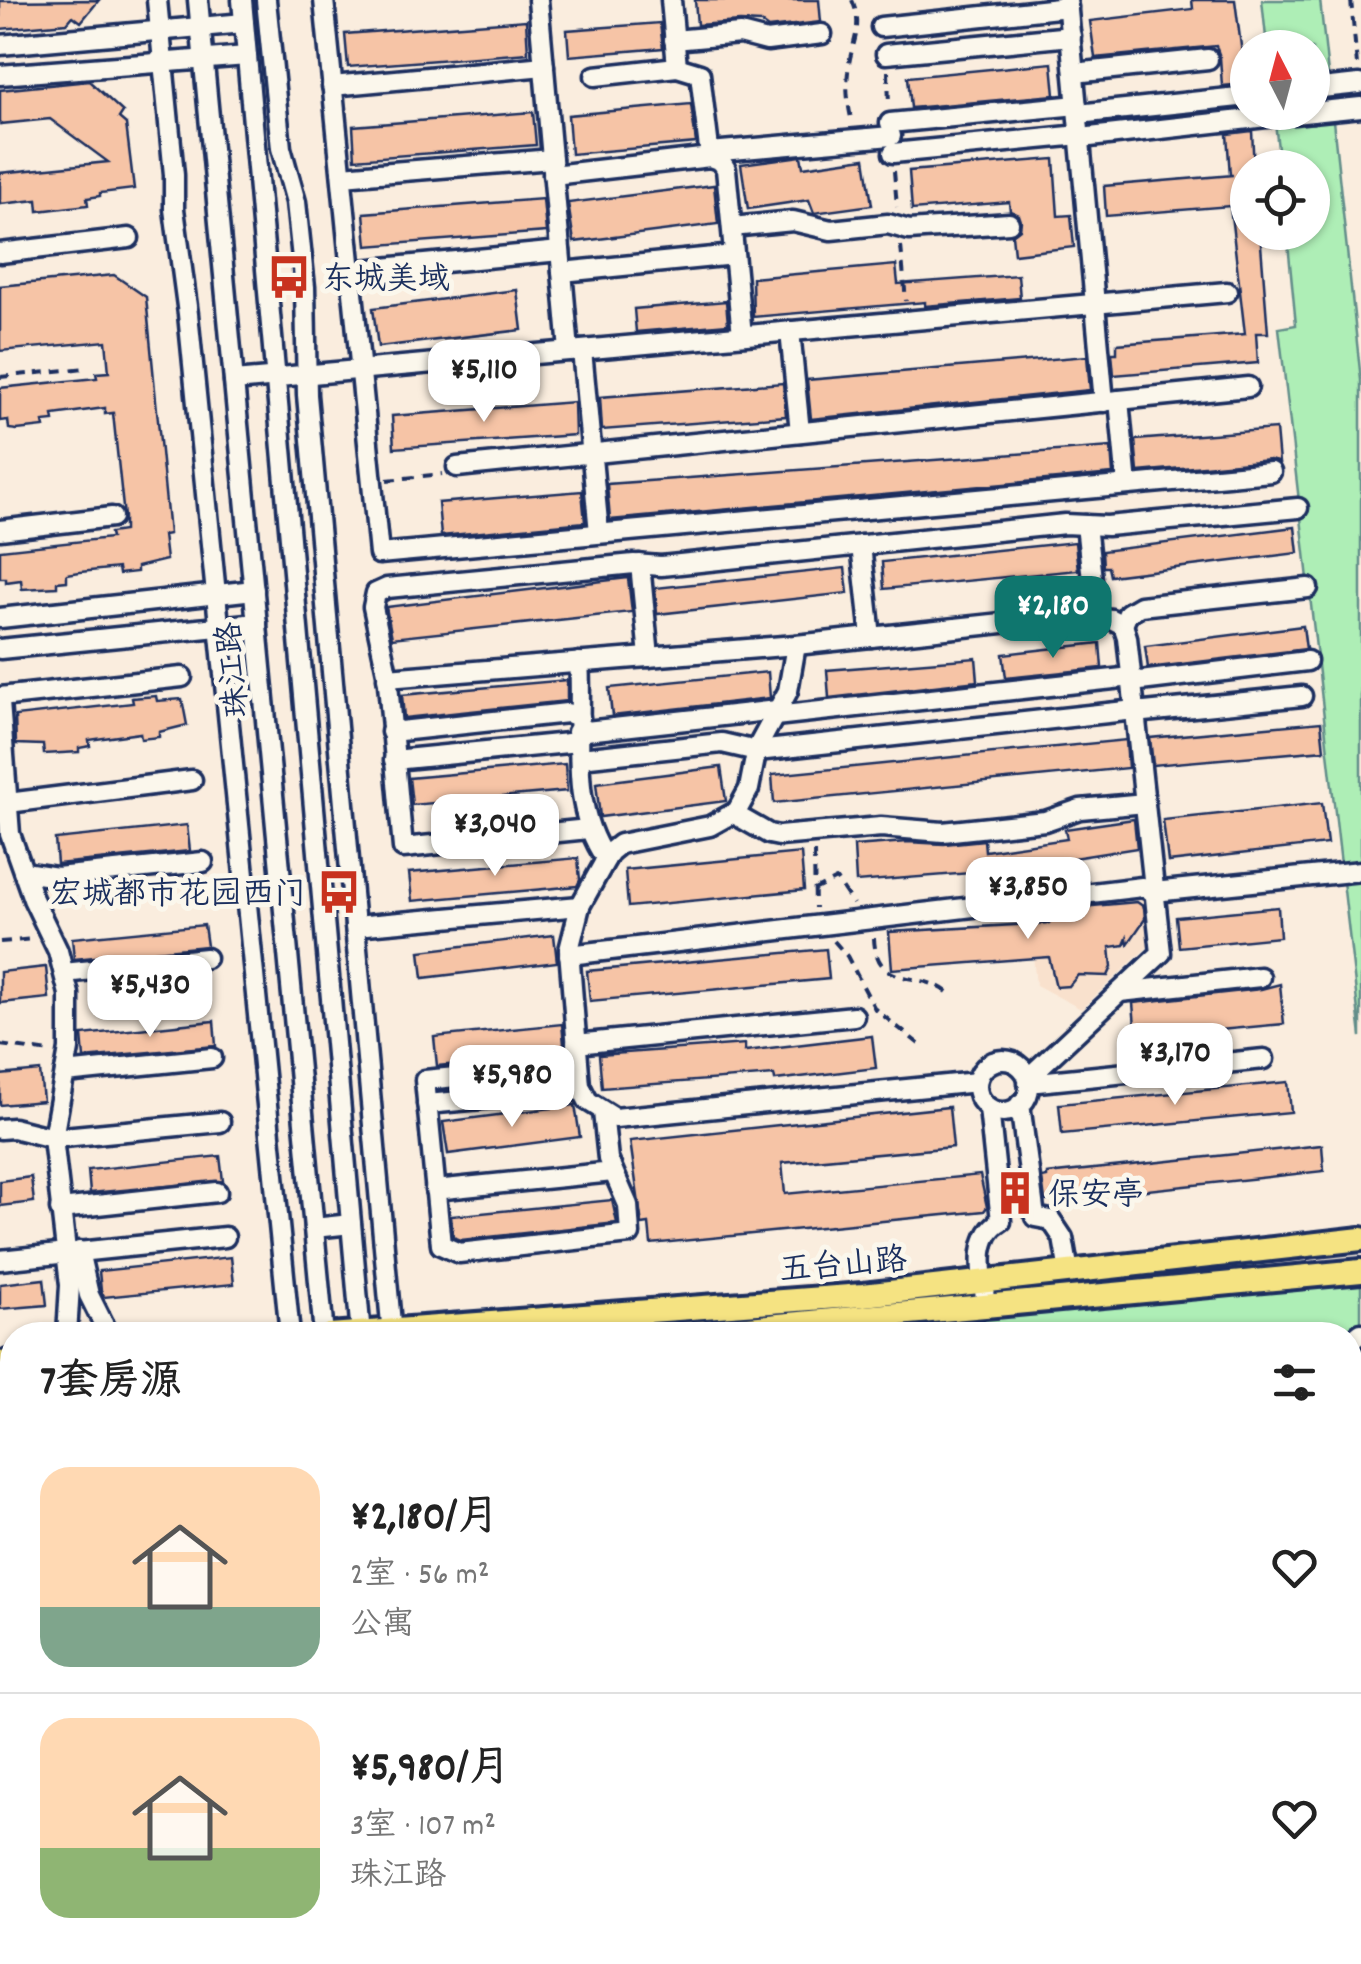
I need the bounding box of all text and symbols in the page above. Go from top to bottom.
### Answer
north arrow [1230,30,1330,130]
map controls [1230,30,1330,250]
button: locate [1230,150,1330,250]
bus stop icon: 东城美域 [265,253,313,301]
place label: 东城美域 [322,259,450,305]
pin: ¥5,110 [403,340,565,425]
text: ¥5,110 [450,349,518,395]
pin: ¥2,180 [972,576,1134,661]
text: ¥2,180 [1017,585,1089,631]
street label: 珠江路 [209,620,263,719]
pin: ¥3,040 [414,794,576,879]
text: ¥3,040 [453,803,537,849]
pin: ¥3,850 [947,857,1109,942]
text: ¥3,850 [988,866,1068,912]
bus stop icon: 宏城都市花园西门 [315,868,363,916]
place label: 宏城都市花园西门 [50,874,306,920]
pin: ¥5,430 [69,955,231,1040]
text: ¥5,430 [109,964,191,1010]
pin: ¥3,170 [1094,1023,1256,1108]
text: ¥3,170 [1139,1032,1211,1078]
pin: ¥5,980 [431,1045,593,1130]
text: ¥5,980 [471,1054,553,1100]
building icon: 保安亭 [991,1169,1039,1217]
place label: 保安亭 [1048,1175,1144,1221]
street label: 五台山路 [778,1239,909,1296]
text: 7套房源 [40,1355,182,1415]
icon: filters [1267,1355,1322,1410]
text: ¥2,180/月 [350,1490,500,1550]
icon: home [120,1507,240,1627]
icon: heart [1267,1540,1322,1595]
text: 2室 · 56 m² [350,1554,489,1600]
text: 公寓 [350,1604,414,1650]
text: ¥5,980/月 [350,1741,511,1801]
icon: home [120,1758,240,1878]
icon: heart [1267,1791,1322,1846]
text: 3室 · 107 m² [350,1805,496,1851]
text: 珠江路 [350,1855,446,1901]

